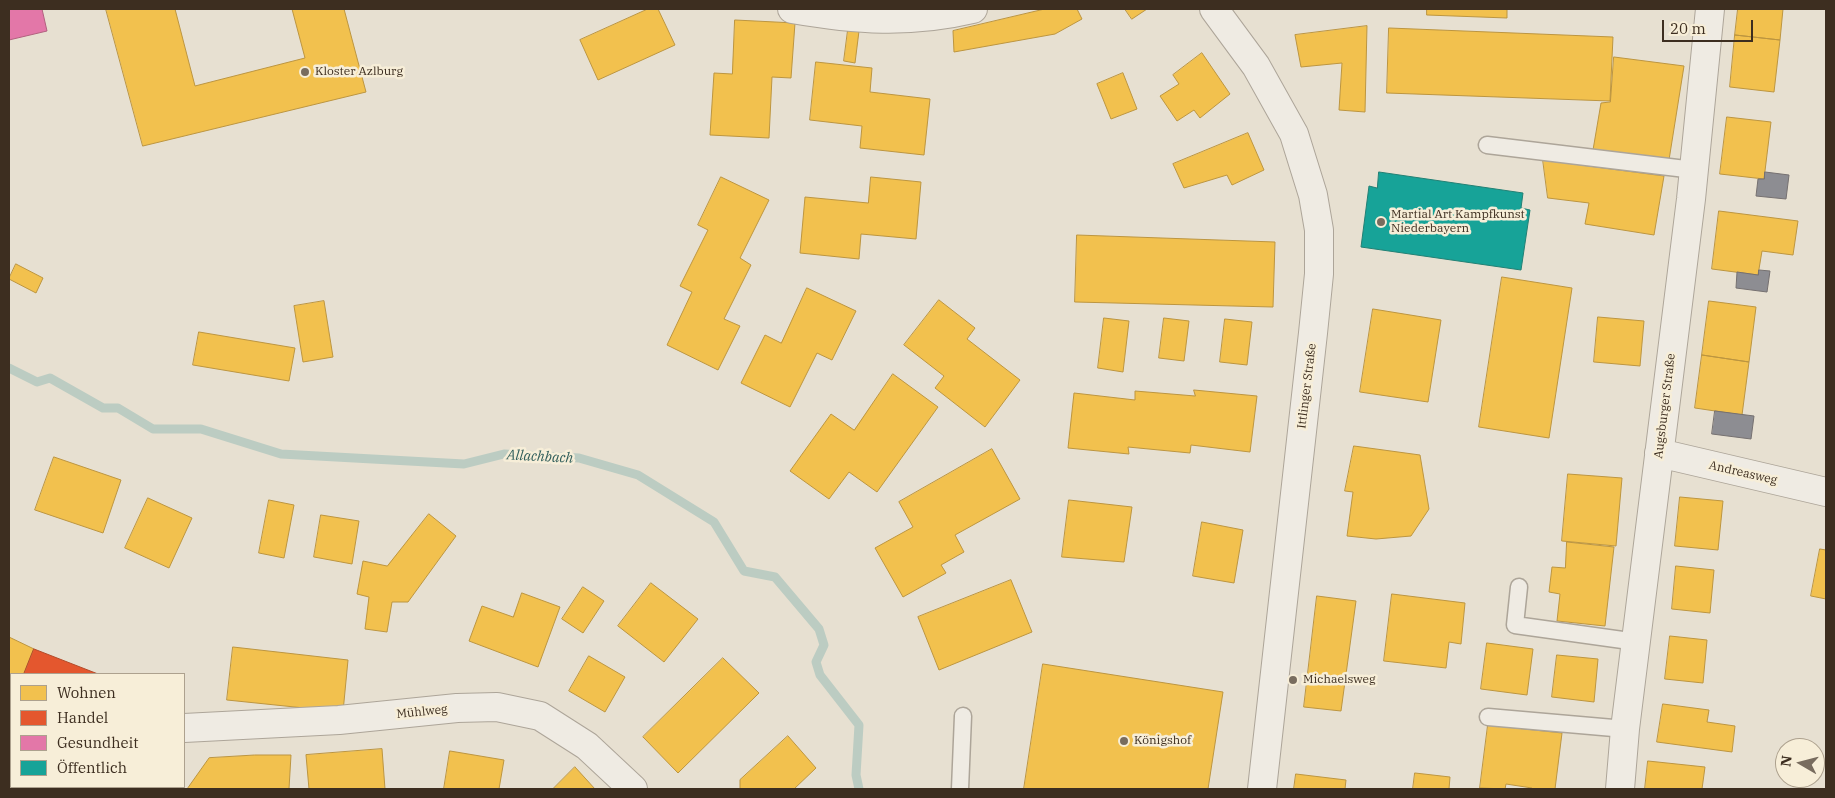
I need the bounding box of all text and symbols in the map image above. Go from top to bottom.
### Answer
scale bar [1665,10,1756,42]
text: 20 m [1670,19,1706,38]
place label: Kloster Azlburg [315,65,403,79]
marker: Kloster Azlburg [299,66,311,78]
place label: Martial Art Kampfkunst Niederbayern [1391,208,1525,236]
marker: Martial Art Kampfkunst Niederbayern [1375,216,1387,228]
street label: Ittlinger Straße [1295,343,1319,429]
street label: Augsburger Straße [1651,353,1679,459]
water label: Allachbach [506,447,574,467]
street label: Andreasweg [1707,458,1779,488]
legend [10,673,185,788]
place label: Michaelsweg [1303,673,1376,687]
marker: Michaelsweg [1287,674,1299,686]
text: Wohnen [57,683,116,702]
street label: Mühlweg [396,702,448,722]
text: Handel [57,708,108,727]
text: Gesundheit [57,733,139,752]
place label: Königshof [1134,734,1191,748]
marker: Königshof [1118,735,1130,747]
north arrow [1775,738,1825,788]
text: N [1776,754,1796,768]
text: Öffentlich [57,758,127,777]

